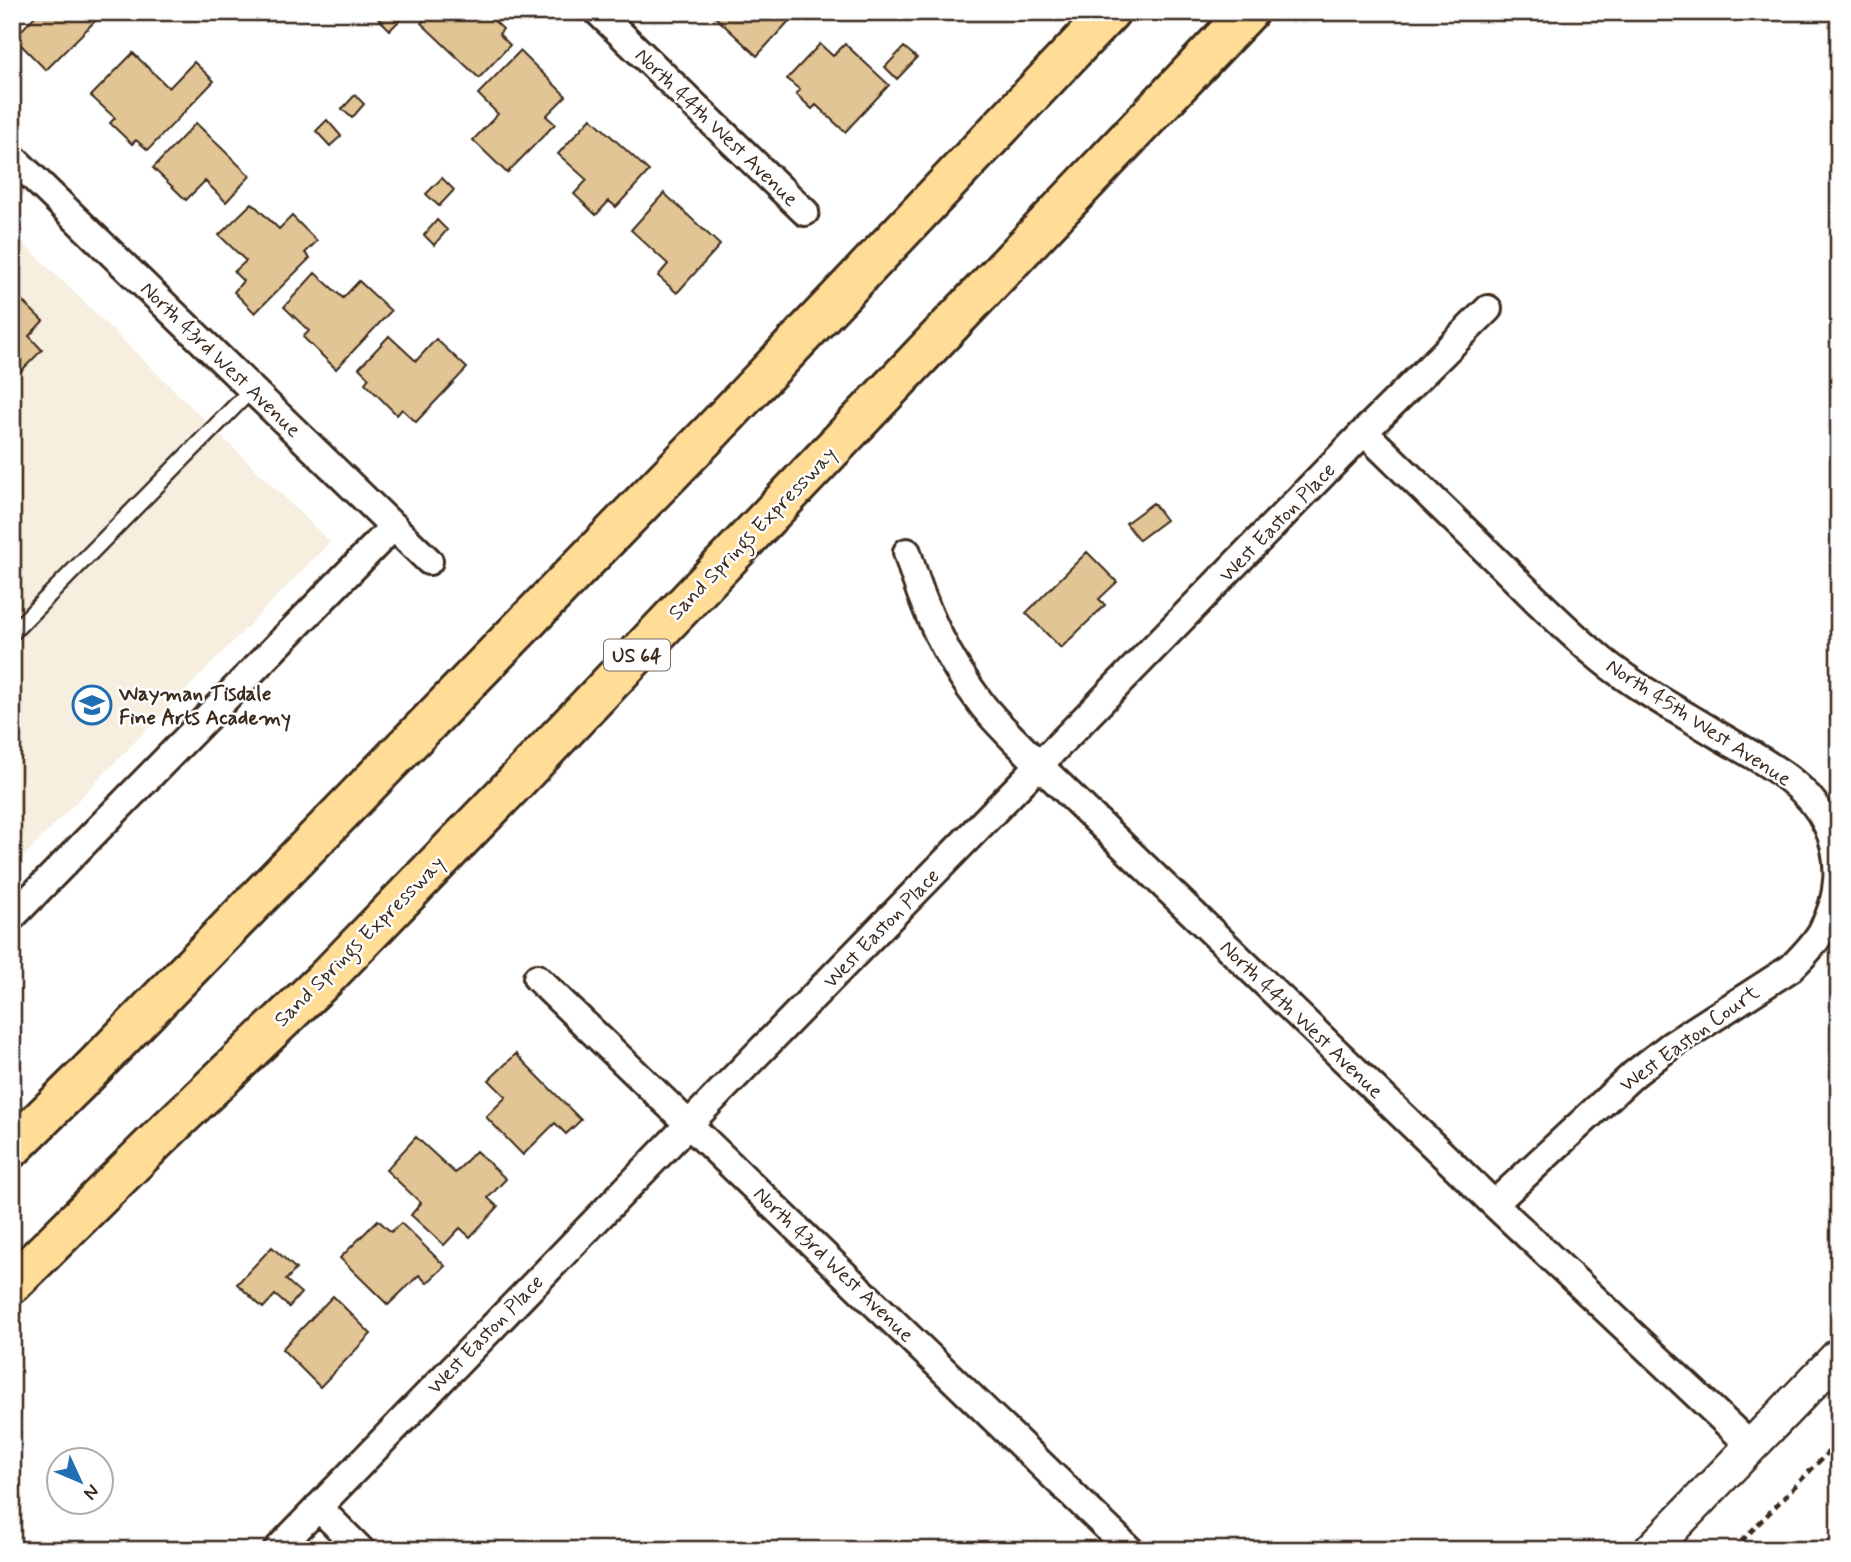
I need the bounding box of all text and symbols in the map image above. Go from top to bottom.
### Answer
street label: North 44th West Avenue [628,42,804,213]
street label: North 43rd West Avenue [134,276,307,444]
street label: Sand Springs Expressway [662,441,844,628]
street label: West Easton Place [1213,457,1342,589]
road number: US 64 [604,640,670,670]
street label: North 45th West Avenue [1600,652,1797,793]
place label: Wayman Tisdale Fine Arts Academy [118,680,291,732]
school or university icon: Wayman Tisdale Fine Arts Academy [71,684,113,726]
street label: Sand Springs Expressway [268,850,453,1035]
street label: West Easton Place [817,863,946,995]
street label: North 44th West Avenue [1213,934,1389,1105]
street label: West Easton Court [1614,978,1765,1099]
street label: North 43rd West Avenue [747,1181,920,1349]
street label: West Easton Place [421,1269,550,1401]
north arrow [46,1446,116,1516]
text: N [78,1479,105,1505]

